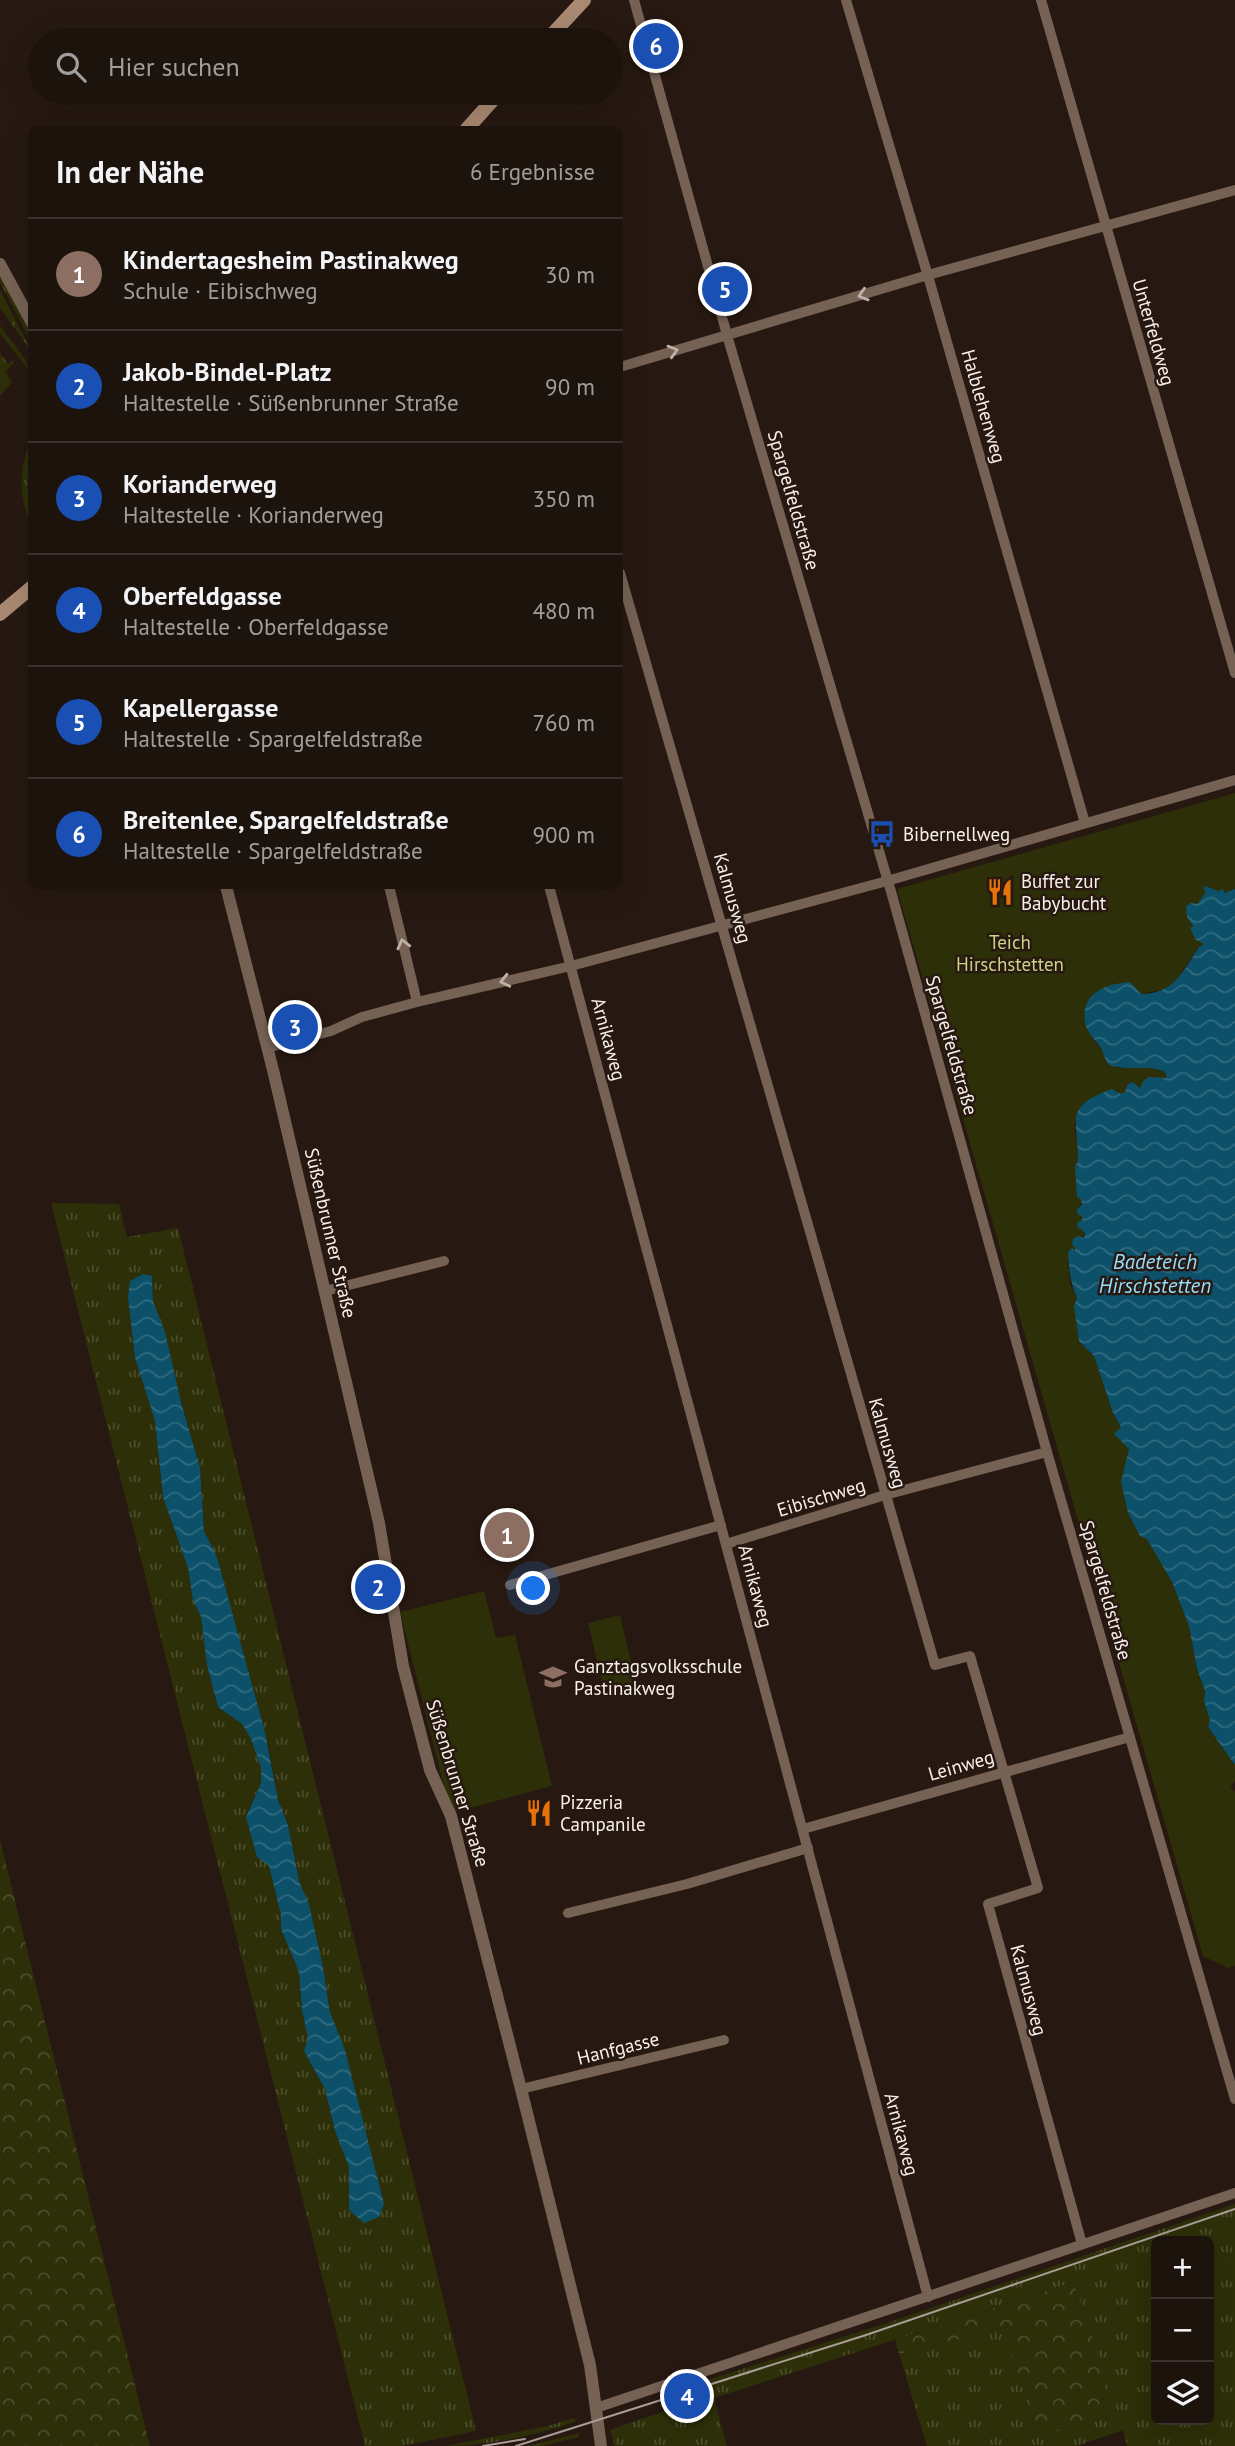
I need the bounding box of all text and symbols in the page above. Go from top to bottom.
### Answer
pin: 6 [633,20,679,72]
search box [28,28,623,105]
icon: search [52,48,90,86]
text: Hier suchen [108,50,240,83]
text: In der Nähe [56,152,204,191]
text: 6 Ergebnisse [470,157,595,186]
text: Kindertagesheim Pastinakweg [123,243,459,276]
text: 1 [72,260,86,289]
text: 30 m [545,260,595,289]
pin: 5 [702,263,748,315]
text: Schule · Eibischweg [123,276,318,305]
street label: Unterfeldweg [1127,276,1181,388]
one-way arrow [857,286,869,301]
one-way arrow [667,345,679,359]
street label: Halblehenweg [956,346,1012,466]
text: Jakob-Bindel-Platz [123,355,331,388]
text: 2 [72,372,86,401]
text: 90 m [545,372,595,401]
text: Haltestelle · Süßenbrunner Straße [123,388,459,417]
street label: Spargelfeldstraße [763,427,825,573]
text: Korianderweg [123,467,277,500]
text: 3 [72,484,86,513]
text: 350 m [533,484,595,513]
text: Haltestelle · Korianderweg [123,500,384,529]
text: Oberfeldgasse [123,579,282,612]
text: 4 [72,596,86,625]
text: 480 m [533,596,595,625]
text: Haltestelle · Oberfeldgasse [123,612,389,641]
text: Kapellergasse [123,691,278,724]
text: 5 [72,708,86,737]
text: 760 m [533,708,595,737]
text: Haltestelle · Spargelfeldstraße [123,724,423,753]
text: Breitenlee, Spargelfeldstraße [123,803,449,836]
bus stop icon: Bibernellweg [867,819,897,849]
text: 6 [72,820,86,849]
text: 900 m [533,820,595,849]
place label: Bibernellweg [903,822,1010,846]
text: Haltestelle · Spargelfeldstraße [123,836,423,865]
street label: Kalmusweg [709,850,757,946]
place label: Buffet zur Babybucht [1021,869,1107,915]
restaurant icon: Buffet zur Babybucht [985,877,1015,907]
park label: Teich Hirschstetten [956,930,1064,976]
one-way arrow [397,938,411,950]
street label: Spargelfeldstraße [921,972,983,1118]
one-way arrow [499,973,511,987]
street label: Arnikaweg [586,995,632,1083]
pin: 3 [272,1001,318,1053]
street label: Süßenbrunner Straße [300,1146,362,1320]
water label: Badeteich Hirschstetten [1099,1248,1211,1299]
street label: Kalmusweg [864,1395,912,1491]
street label: Eibischweg [774,1472,868,1522]
pin: 1 [484,1509,530,1561]
street label: Spargelfeldstraße [1075,1517,1137,1663]
street label: Arnikaweg [733,1542,779,1630]
pin: 2 [355,1561,401,1613]
your location [516,1571,550,1605]
place label: Ganztagsvolksschule Pastinakweg [574,1654,742,1700]
school or university icon: Ganztagsvolksschule Pastinakweg [538,1662,568,1692]
street label: Süßenbrunner Straße [421,1696,495,1870]
street label: Leinweg [925,1744,997,1786]
place label: Pizzeria Campanile [560,1790,646,1836]
restaurant icon: Pizzeria Campanile [524,1798,554,1828]
street label: Kalmusweg [1005,1942,1053,2038]
street label: Hanfgasse [574,2026,662,2070]
street label: Arnikaweg [879,2090,925,2178]
map controls [1151,2236,1214,2425]
button: + [1151,2236,1214,2299]
button: − [1151,2299,1214,2362]
button: layers [1151,2362,1214,2425]
pin: 4 [664,2370,710,2422]

